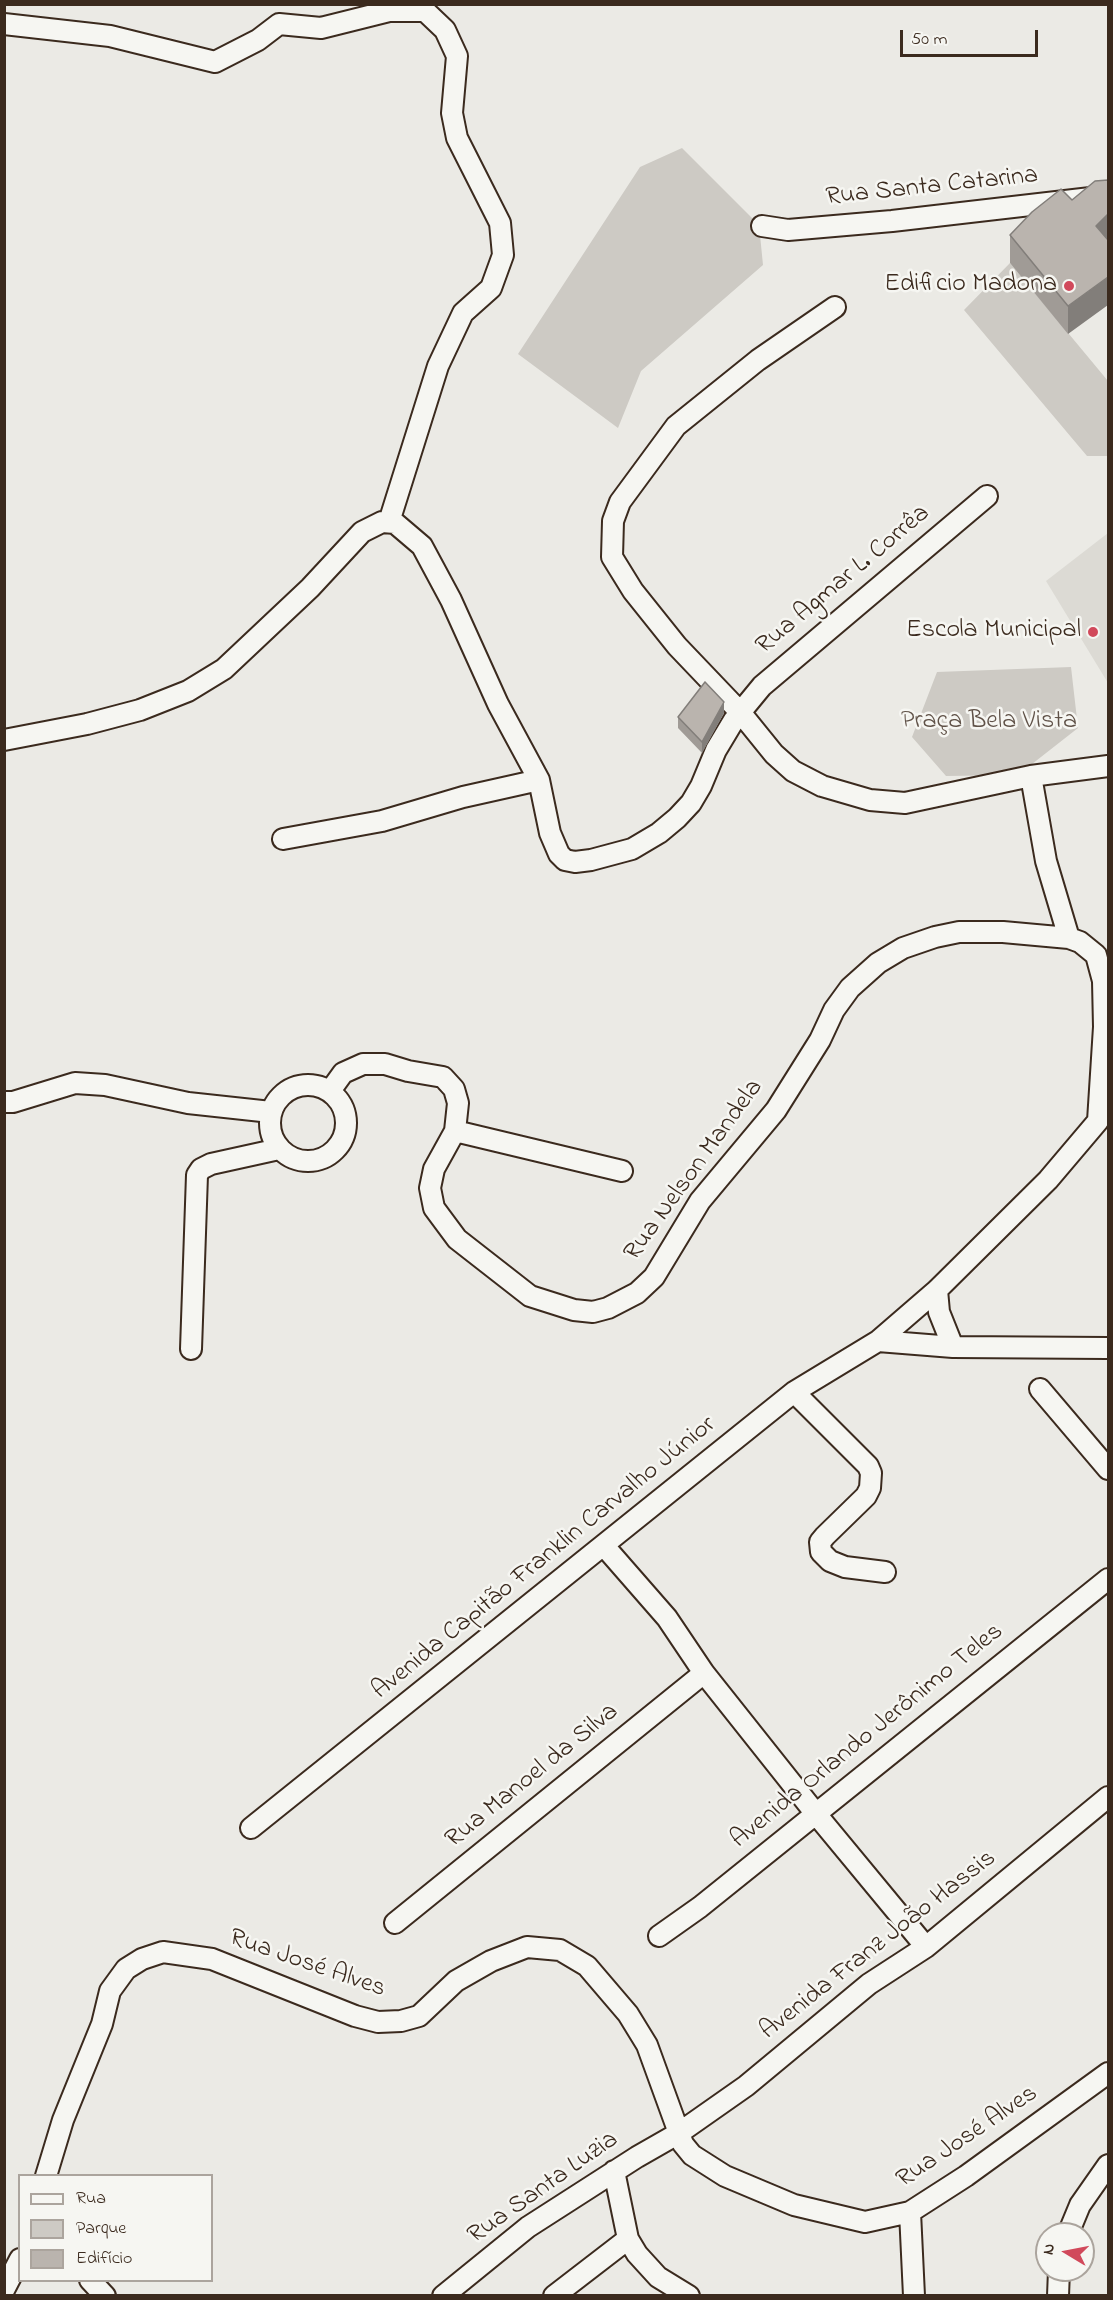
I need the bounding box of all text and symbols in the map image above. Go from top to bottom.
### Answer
scale bar [903,18,1041,56]
text: 50 m [911,27,948,53]
street label: Rua Santa Catarina [824,161,1040,215]
place label: Edificio Madona [884,270,1057,302]
marker: Edificio Madona [1062,279,1076,293]
street label: Rua Agmar L. Corrêa [751,499,937,663]
place label: Escola Municipal [906,616,1081,648]
marker: Escola Municipal [1086,625,1100,639]
park label: Praça Bela Vista [901,707,1077,739]
street label: Rua Nelson Mandela [619,1074,771,1268]
street label: Avenida Capitão Franklin Carvalho Júnior [367,1411,723,1707]
street label: Avenida Orlando Jerônimo Teles [725,1617,1011,1857]
street label: Rua Manoel da Silva [440,1698,626,1856]
street label: Avenida Franz João Hassis [755,1844,1003,2048]
street label: Rua José Alves [225,1924,389,2006]
street label: Rua José Alves [892,2079,1044,2197]
street label: Rua Santa Luzia [463,2126,625,2252]
legend [18,2174,213,2282]
text: Rua [76,2186,106,2212]
text: Parque [76,2216,126,2242]
north arrow [1035,2222,1095,2282]
text: N [1036,2242,1062,2257]
text: Edifício [76,2246,132,2272]

